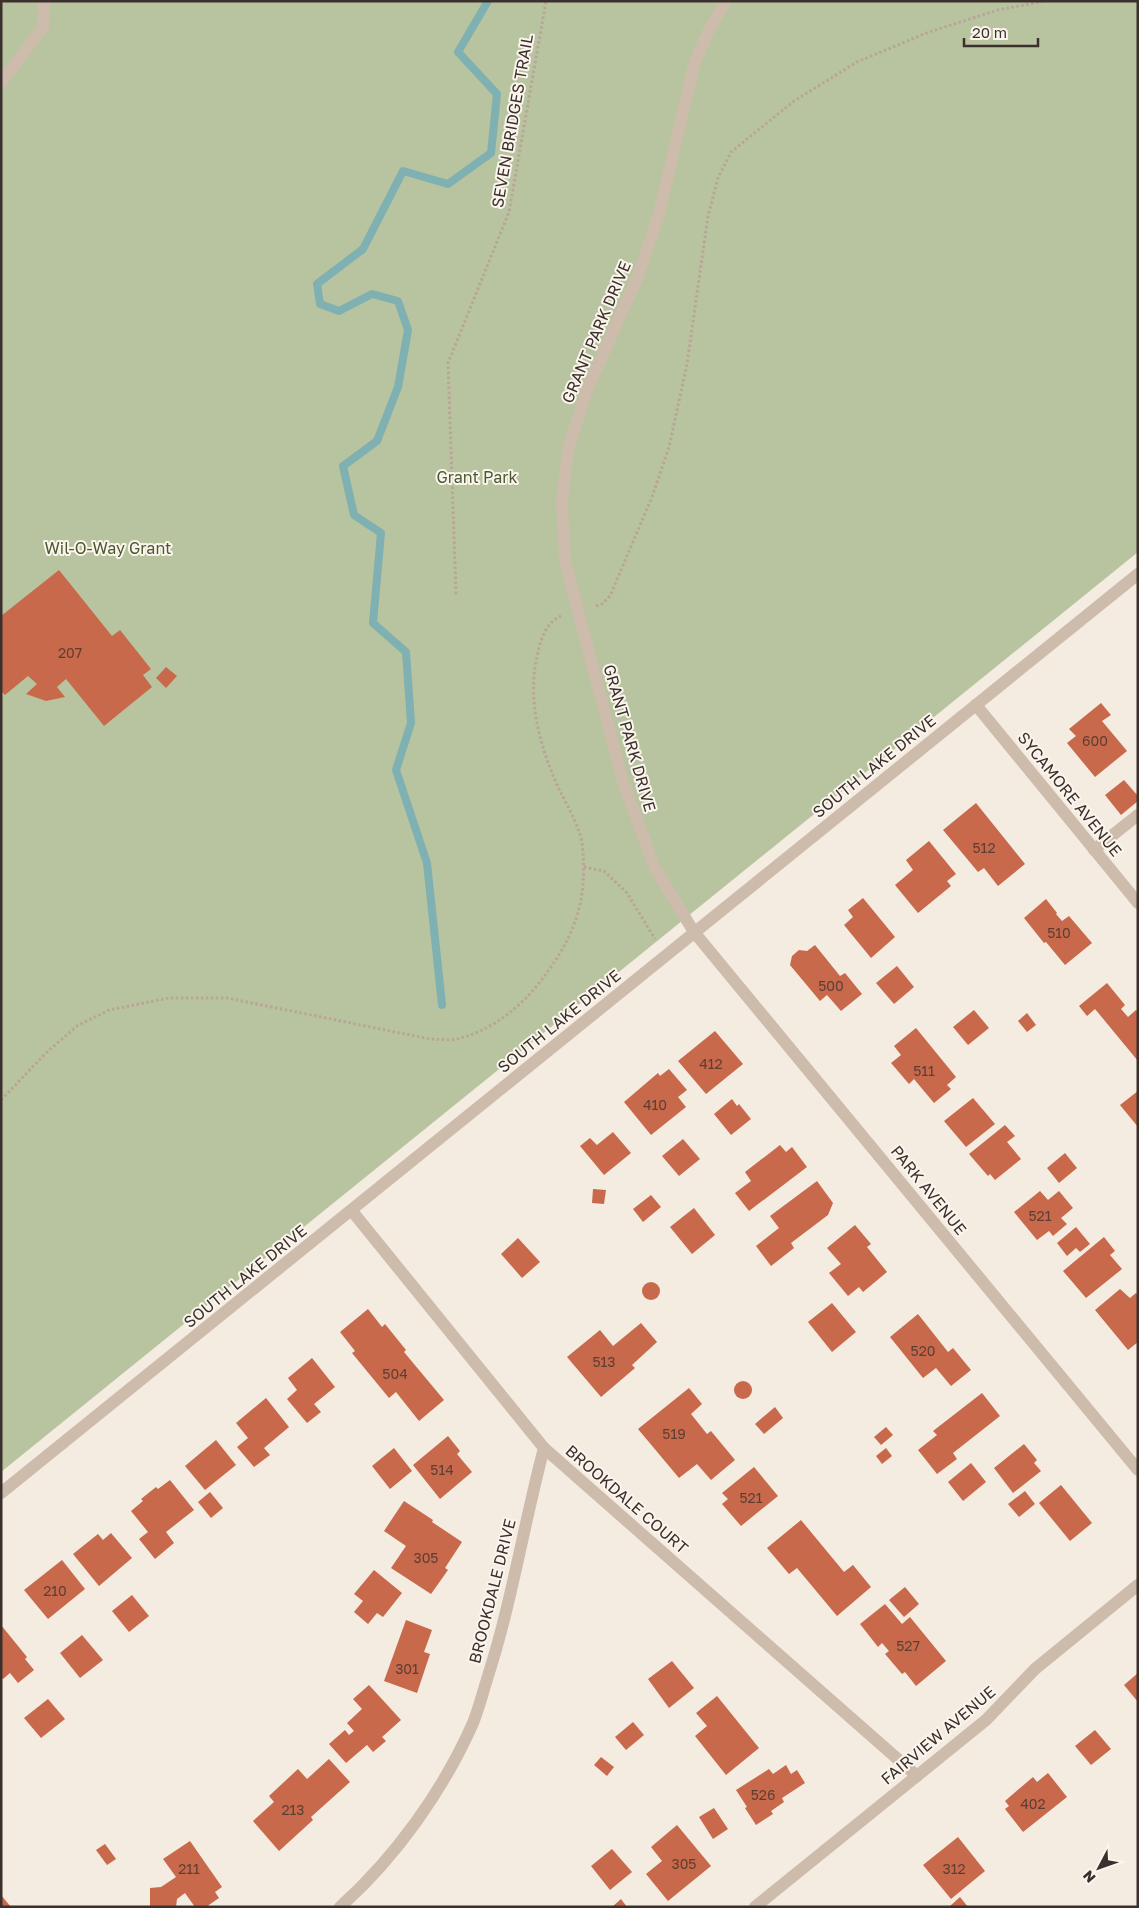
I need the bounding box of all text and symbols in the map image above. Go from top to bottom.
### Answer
scale bar [964,15,1038,47]
text: 20 m [972,23,1007,41]
street label: SEVEN BRIDGES TRAIL [487,33,537,209]
street label: GRANT PARK DRIVE [557,258,635,406]
park label: Grant Park [436,467,518,487]
park label: Wil-O-Way Grant [44,538,172,558]
house number: 207 [58,644,82,661]
street label: GRANT PARK DRIVE [599,662,661,814]
street label: SOUTH LAKE DRIVE [808,710,940,822]
street label: SYCAMORE AVENUE [1014,728,1126,860]
house number: 600 [1082,732,1108,749]
house number: 512 [972,839,996,856]
house number: 510 [1047,924,1071,941]
street label: SOUTH LAKE DRIVE [493,965,625,1077]
house number: 500 [818,977,844,994]
house number: 412 [699,1055,723,1072]
house number: 511 [913,1062,935,1079]
house number: 410 [643,1096,667,1113]
street label: PARK AVENUE [887,1141,971,1239]
house number: 521 [1028,1207,1052,1224]
street label: SOUTH LAKE DRIVE [179,1220,311,1332]
house number: 520 [911,1342,935,1359]
house number: 513 [592,1353,616,1370]
house number: 504 [382,1365,408,1382]
house number: 519 [662,1425,686,1442]
street label: BROOKDALE COURT [562,1440,692,1558]
house number: 514 [430,1461,454,1478]
house number: 521 [739,1489,763,1506]
street label: BROOKDALE DRIVE [464,1517,520,1665]
house number: 305 [414,1549,439,1566]
house number: 210 [43,1582,67,1599]
house number: 527 [896,1637,920,1654]
house number: 301 [395,1660,419,1677]
street label: FAIRVIEW AVENUE [877,1681,999,1789]
house number: 526 [751,1786,775,1803]
house number: 402 [1020,1795,1046,1812]
house number: 213 [281,1801,305,1818]
north arrow [1074,1843,1124,1893]
house number: 305 [672,1855,697,1872]
house number: 211 [178,1860,200,1877]
house number: 312 [942,1860,966,1877]
text: N [1079,1867,1099,1886]

